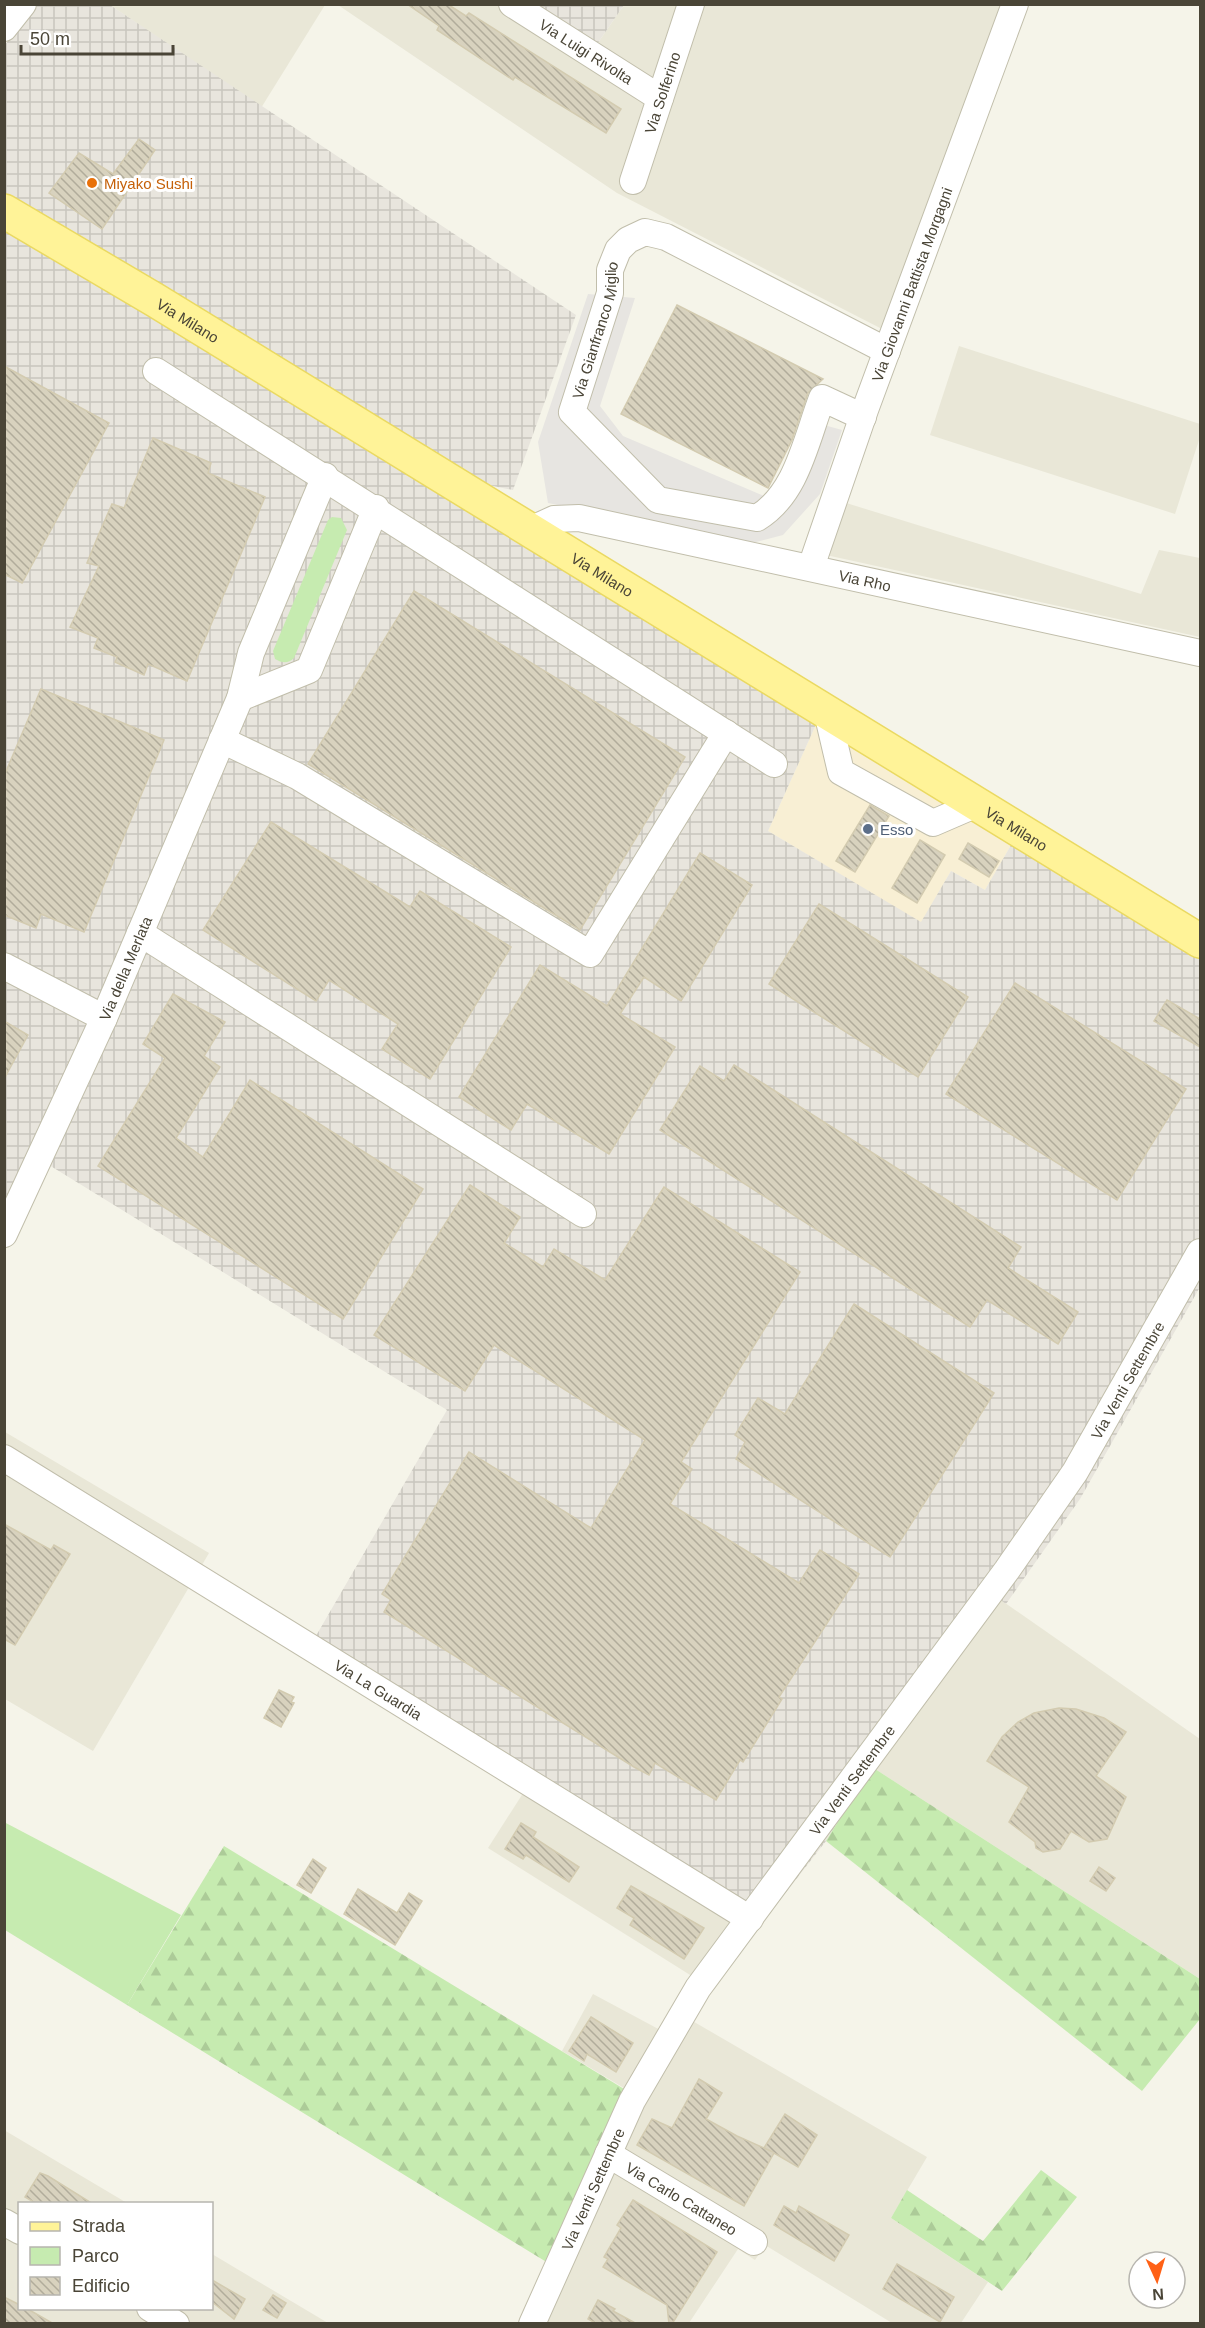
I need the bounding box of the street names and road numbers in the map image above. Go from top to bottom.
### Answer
street label: Via Luigi Rivolta [536,15,637,87]
street label: Via Solferino [641,50,683,136]
street label: Via Giovanni Battista Morgagni [868,185,955,384]
street label: Via Gianfranco Miglio [568,258,621,401]
street label: Via Milano [154,295,222,346]
street label: Via Milano [568,549,636,600]
street label: Via Rho [837,566,893,594]
street label: Via Milano [982,803,1051,854]
street label: Via della Merlata [95,913,155,1023]
street label: Via Venti Settembre [1087,1318,1167,1442]
street label: Via La Guardia [331,1656,426,1723]
street label: Via Venti Settembre [806,1722,898,1838]
street label: Via Venti Settembre [558,2125,627,2253]
street label: Via Carlo Cattaneo [623,2158,740,2238]

